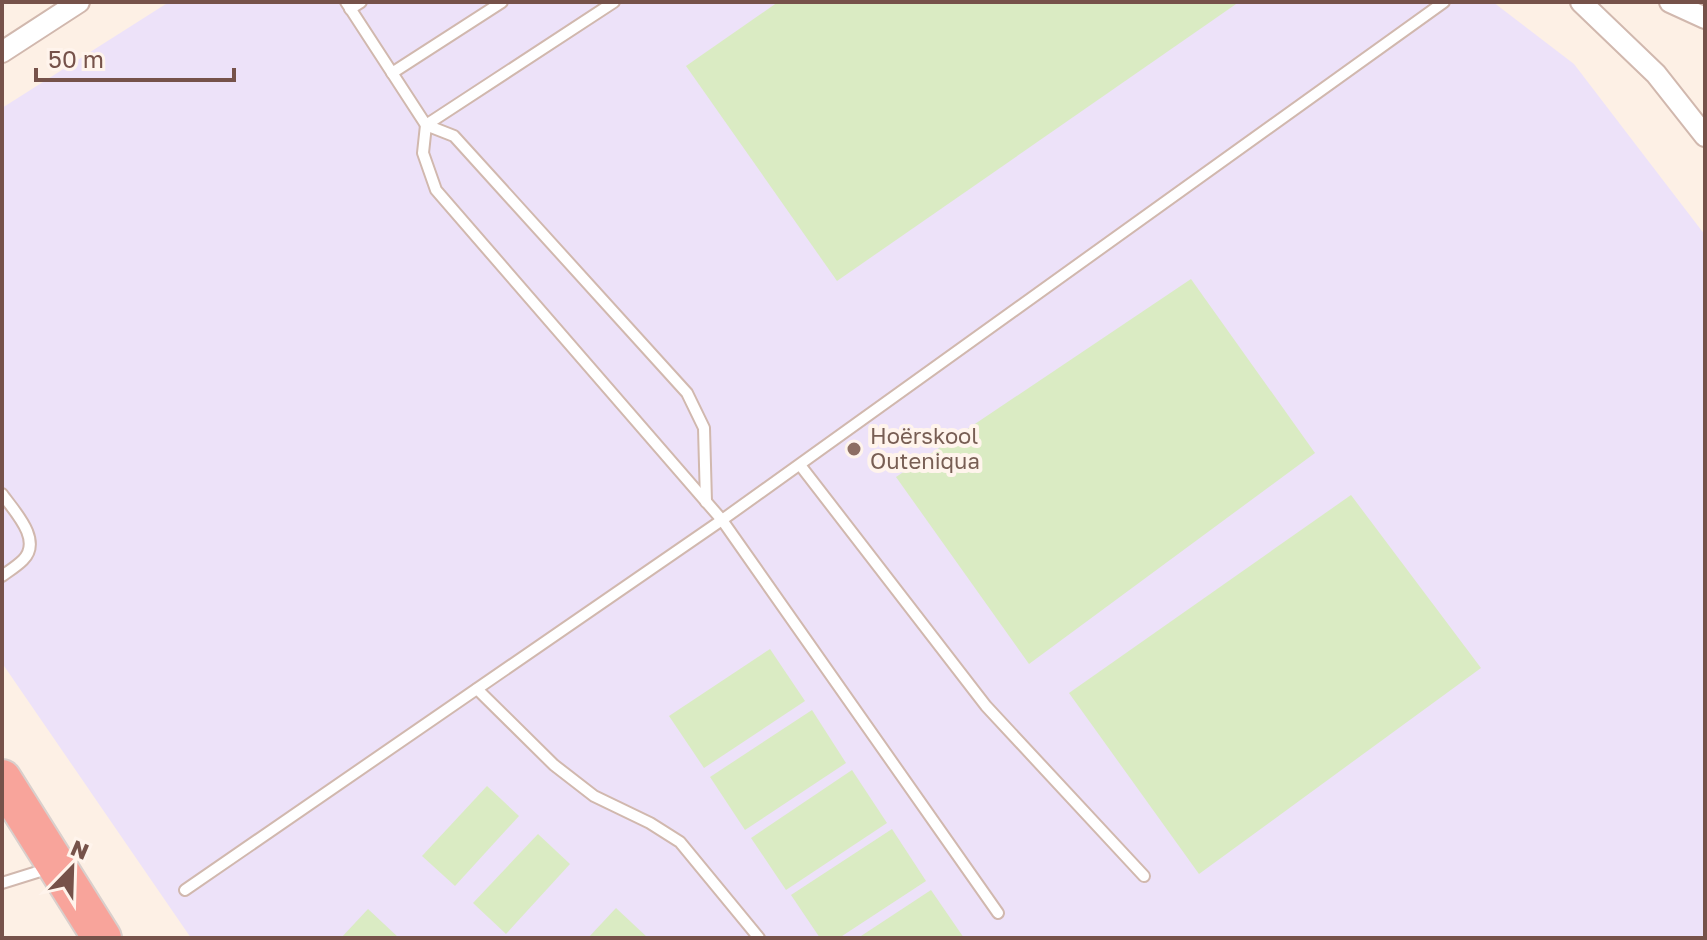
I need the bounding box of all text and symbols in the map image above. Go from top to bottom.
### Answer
scale bar [36,32,234,82]
text: 50 m [48,44,104,73]
place label: Hoërskool Outeniqua [870,422,980,474]
marker: Hoërskool Outeniqua [845,440,863,458]
north arrow [32,828,112,908]
text: N [67,833,93,865]

